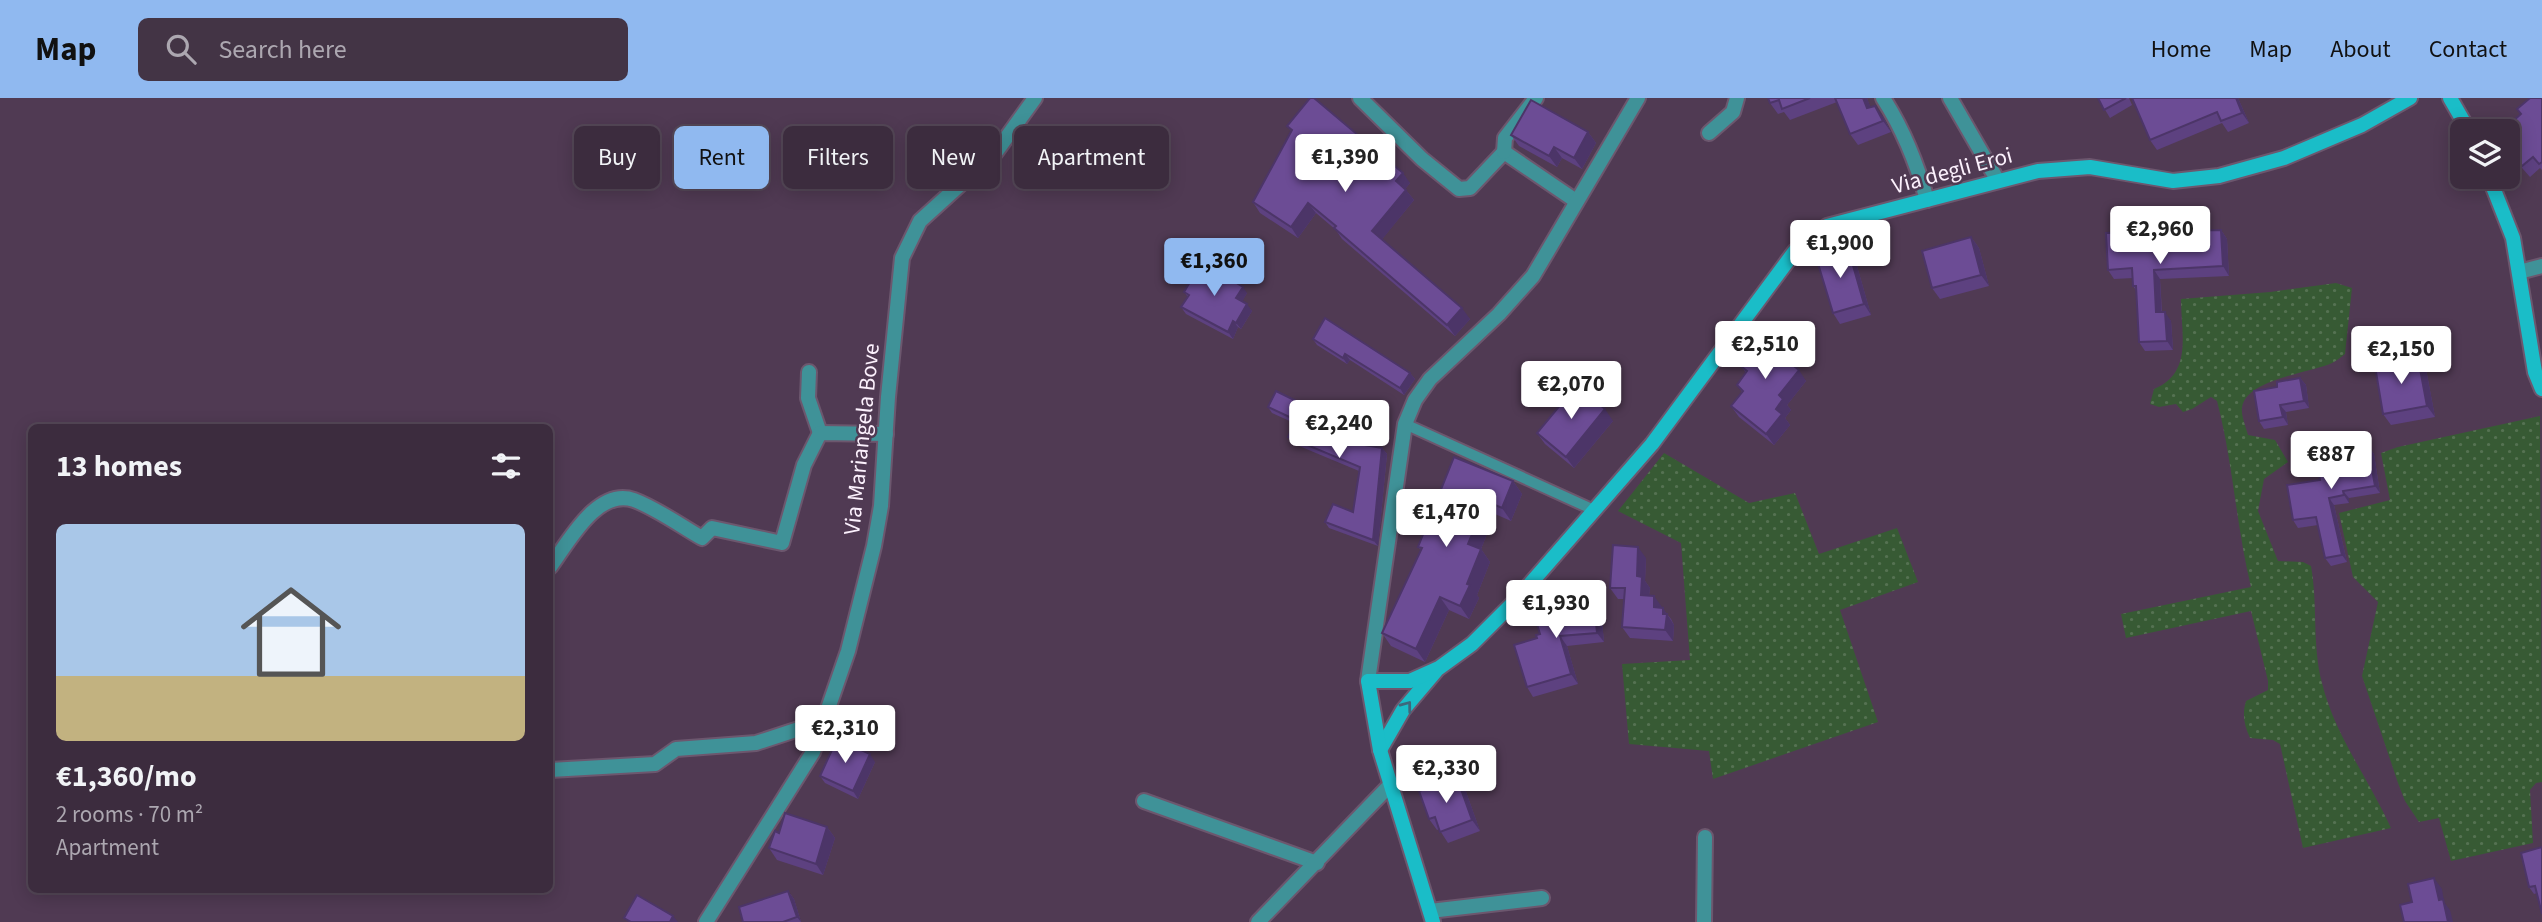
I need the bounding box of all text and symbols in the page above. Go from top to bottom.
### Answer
search box [138,18,628,81]
text: Map [35,26,96,73]
icon: search [162,30,200,68]
text: Search here [218,31,347,68]
text: Home [2151,32,2211,67]
text: Map [2249,32,2292,67]
text: About [2330,32,2391,67]
text: Contact [2429,32,2507,67]
map controls [2450,119,2520,189]
button: layers [2450,119,2520,189]
chip: Buy [574,126,660,189]
chip: Rent [674,126,769,189]
chip: Filters [783,126,893,189]
chip: New [907,126,1000,189]
chip: Apartment [1014,126,1169,189]
pin: €1,390 [1288,134,1402,194]
street label: Via degli Eroi [1888,139,2016,202]
text: €1,390 [1311,140,1379,173]
pin: €2,960 [2103,206,2217,266]
text: €2,960 [2126,212,2194,245]
pin: €1,900 [1783,220,1897,280]
text: €1,900 [1806,226,1874,259]
pin: €1,360 [1157,238,1271,298]
text: €1,360 [1180,244,1248,277]
pin: €2,510 [1708,322,1822,381]
text: €2,510 [1731,327,1799,360]
pin: €2,150 [2344,327,2458,386]
text: €2,150 [2367,332,2435,365]
street label: Via Mariangela Bove [835,342,888,537]
pin: €2,070 [1514,362,1628,421]
text: €2,070 [1537,367,1605,400]
pin: €2,240 [1282,400,1396,460]
text: €2,240 [1305,406,1373,439]
pin: €887 [2290,432,2372,491]
text: €887 [2307,437,2355,470]
text: 13 homes [56,445,182,488]
icon: filters [487,447,525,485]
pin: €1,470 [1389,490,1503,549]
text: €1,470 [1412,495,1480,528]
icon: home [228,569,354,695]
pin: €1,930 [1499,580,1613,640]
text: €1,930 [1522,586,1590,619]
one-way arrow [1398,702,1411,714]
pin: €2,310 [788,706,902,765]
text: €2,310 [811,711,879,744]
pin: €2,330 [1389,746,1503,805]
text: €2,330 [1412,751,1480,784]
text: €1,360/mo [56,755,197,798]
text: 2 rooms · 70 m² [56,798,203,831]
text: Apartment [56,831,159,864]

